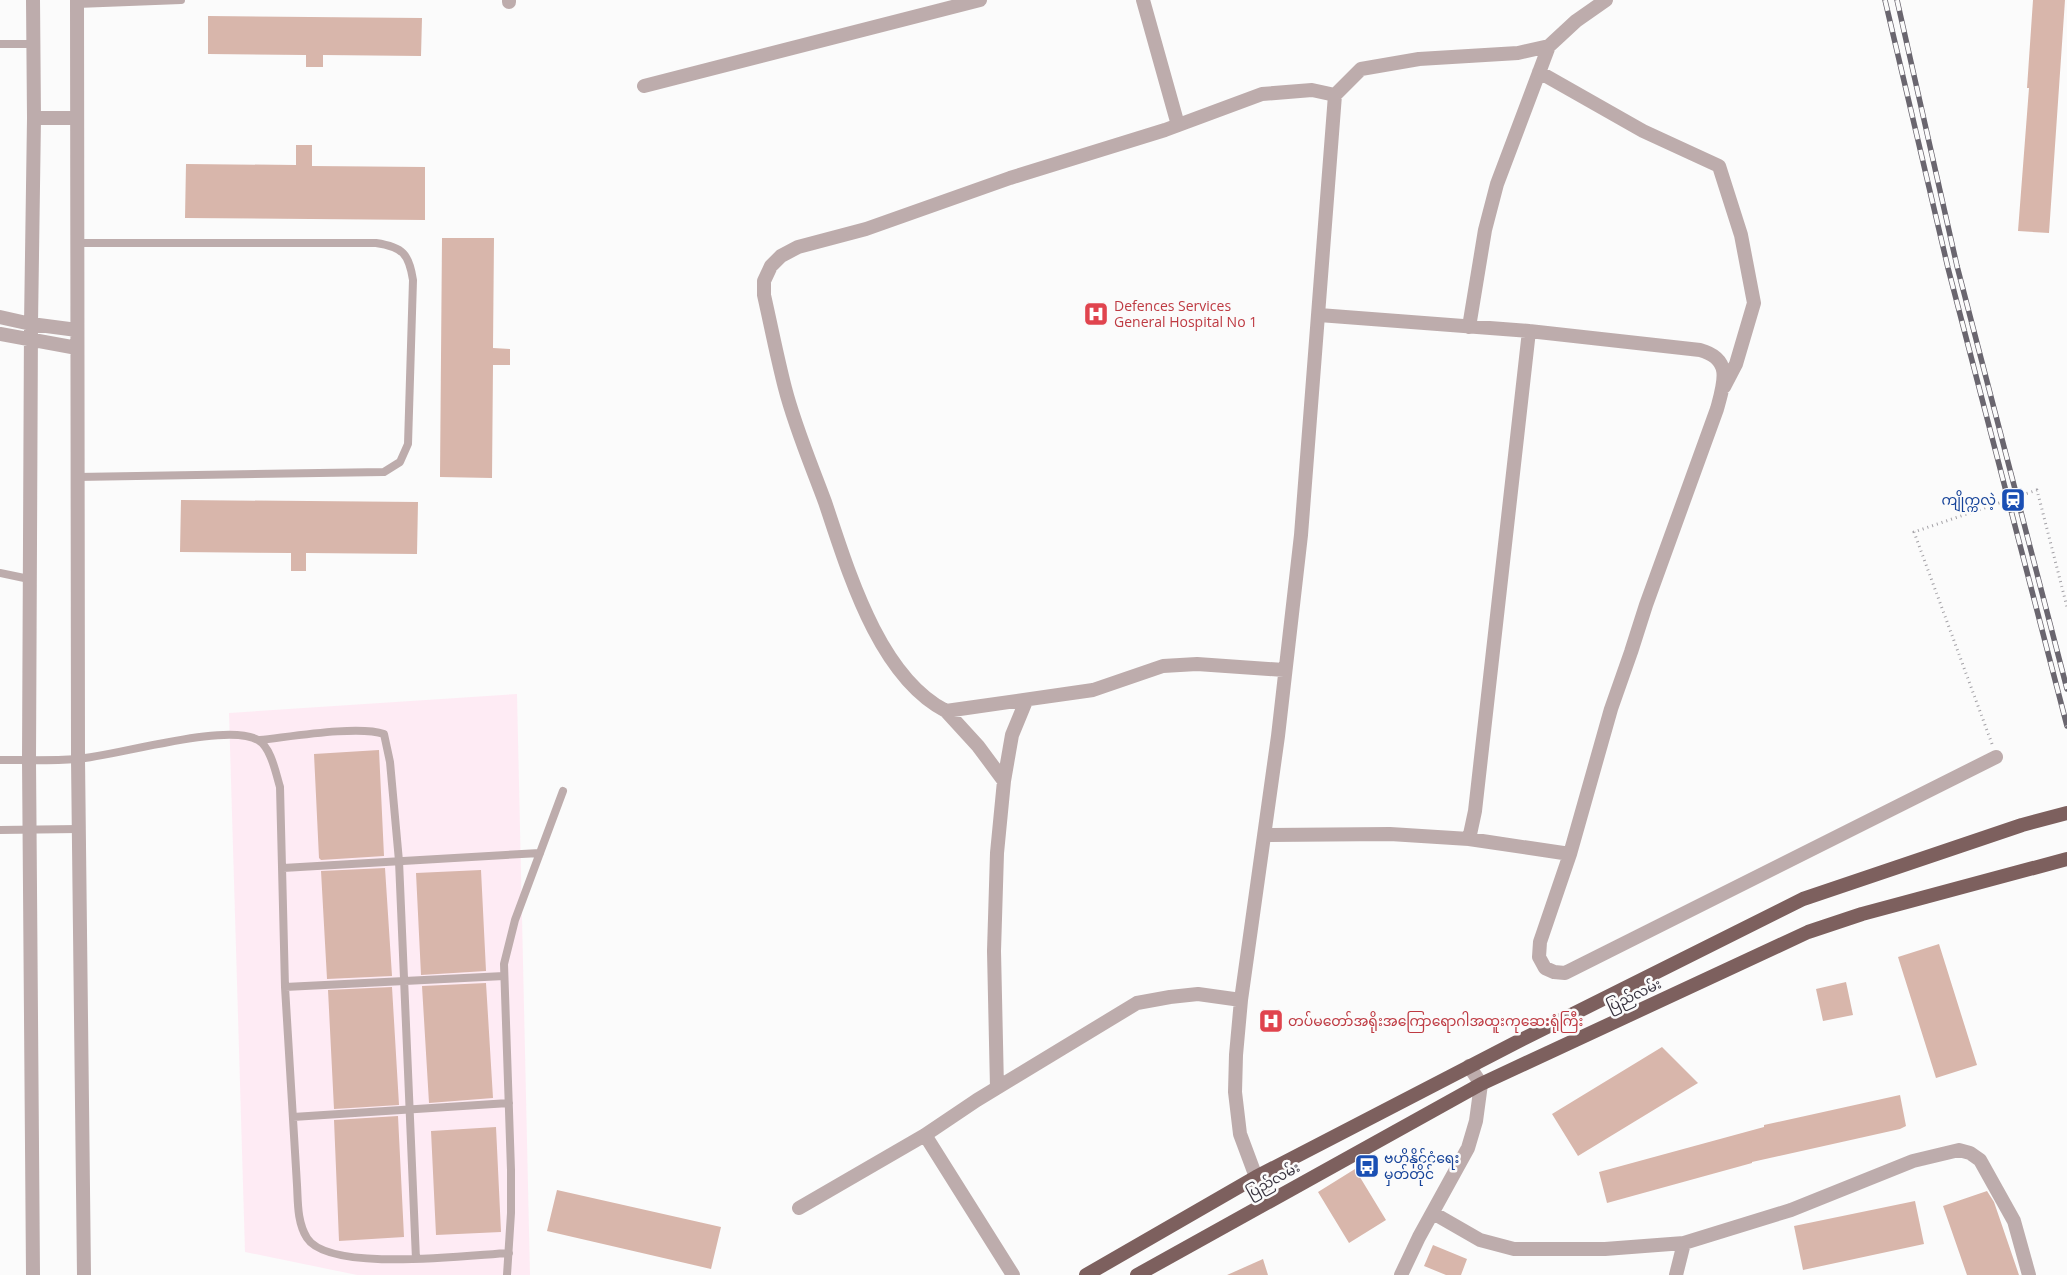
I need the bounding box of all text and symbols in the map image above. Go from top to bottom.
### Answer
place label: Defences Services General Hospital No 1 [1114,296,1257,331]
hospital icon: Defences Services General Hospital No 1 [1083,301,1109,327]
station icon: ကျိုက္ကလဲ့ [2000,487,2026,513]
place label: ကျိုက္ကလဲ့ [1942,490,1996,512]
street label: ပြည်လမ်း [1603,974,1665,1018]
hospital icon: တပ်မတော်အရိုးအကြောရောဂါအထူးကုဆေးရုံကြီး [1258,1008,1284,1034]
place label: တပ်မတော်အရိုးအကြောရောဂါအထူးကုဆေးရုံကြီး [1288,1011,1583,1033]
place label: ဗဟိုနိုင်ငံရေး မှတ်တိုင် [1384,1148,1459,1186]
bus stop icon: ဗဟိုနိုင်ငံရေး မှတ်တိုင် [1354,1153,1380,1179]
street label: ပြည်လမ်း [1243,1157,1304,1205]

